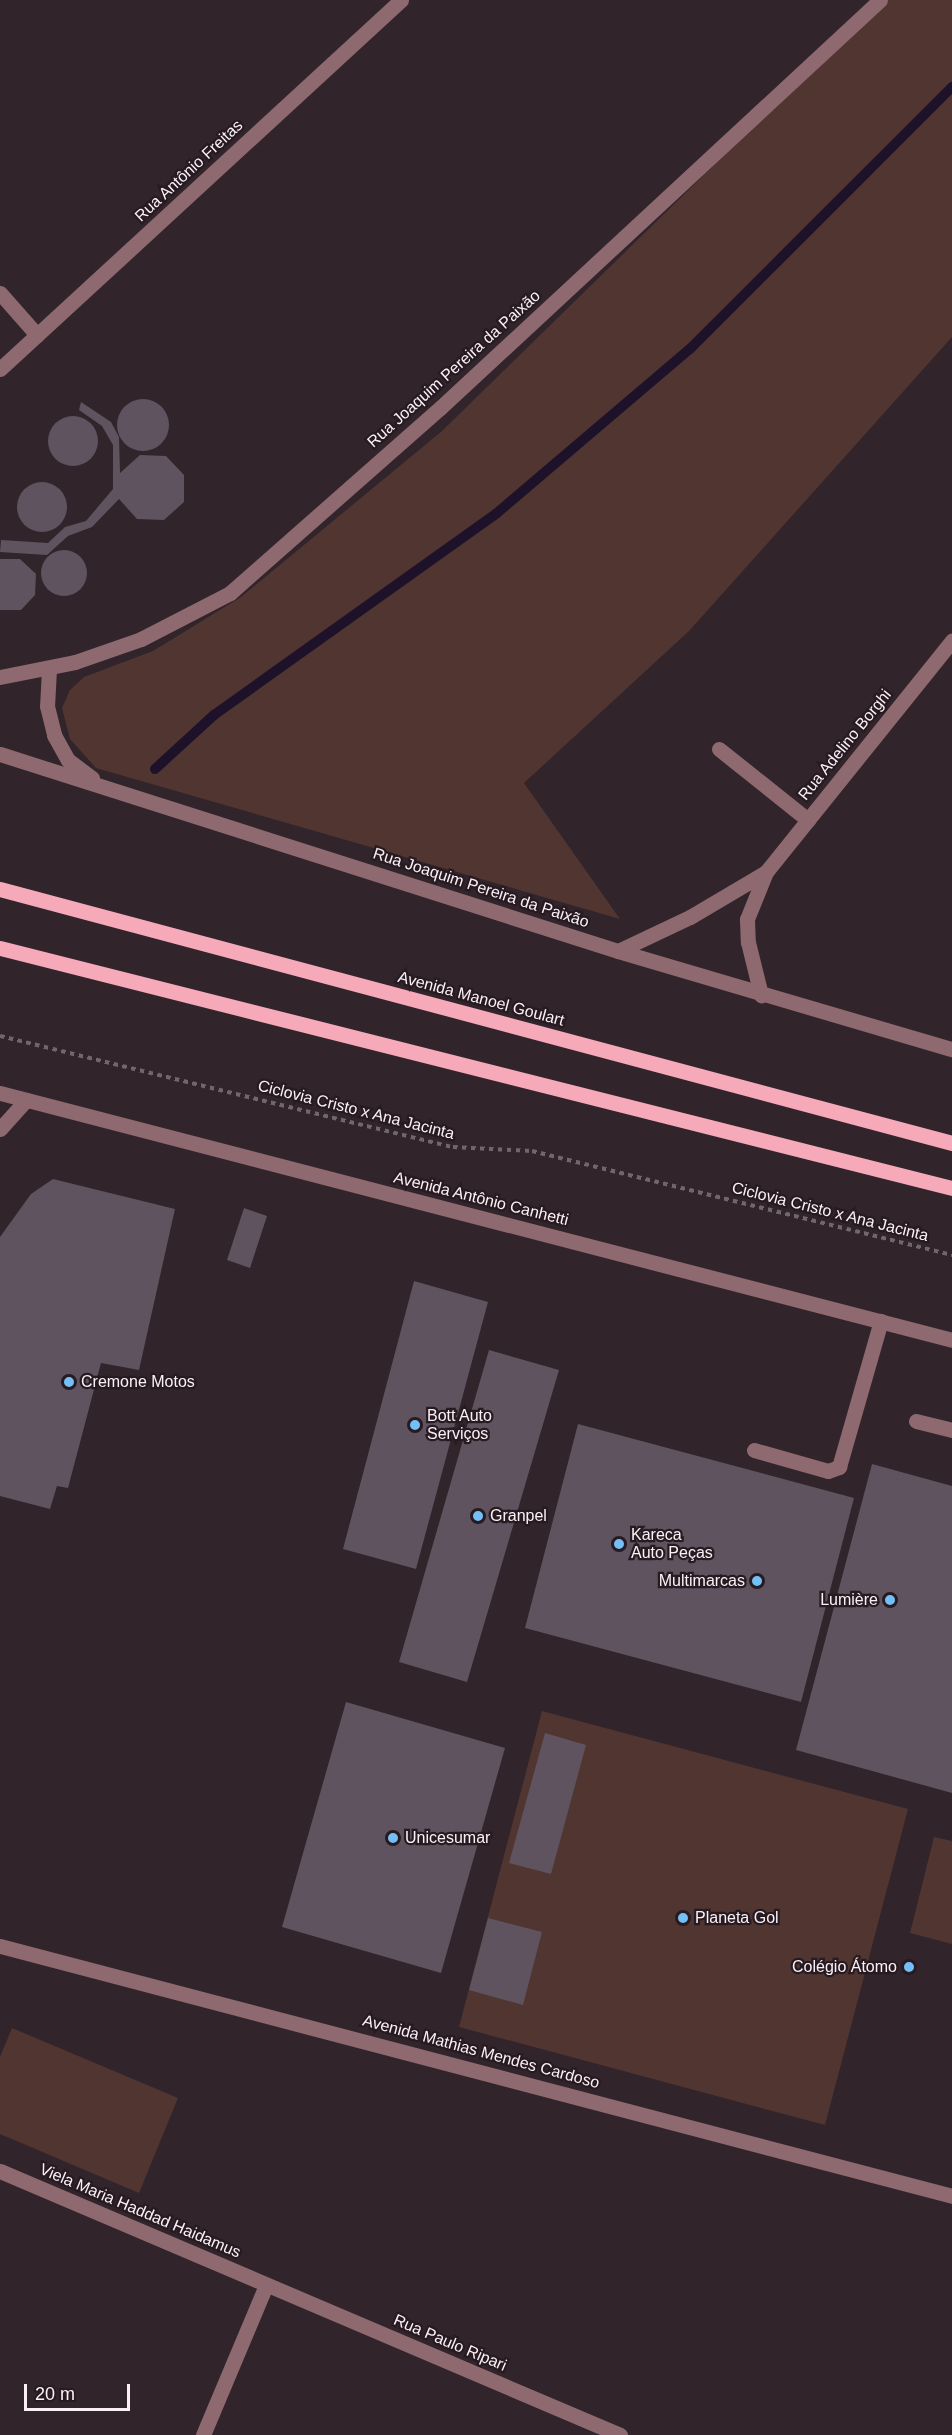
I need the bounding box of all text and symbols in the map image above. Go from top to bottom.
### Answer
street label: Rua Antônio Freitas [131,116,247,226]
street label: Rua Joaquim Pereira da Paixão [364,286,544,452]
street label: Rua Adelino Borghi [794,685,896,805]
street label: Rua Joaquim Pereira da Paixão [371,844,591,932]
street label: Avenida Manoel Goulart [396,968,566,1030]
street label: Ciclovia Cristo x Ana Jacinta [255,1076,457,1144]
street label: Avenida Antônio Canhetti [391,1168,571,1230]
street label: Ciclovia Cristo x Ana Jacinta [729,1178,931,1246]
place label: Cremone Motos [81,1372,195,1392]
marker: Cremone Motos [62,1375,76,1389]
place label: Bott Auto Serviços [427,1406,493,1444]
marker: Bott Auto Serviços [408,1418,422,1432]
place label: Granpel [490,1506,547,1526]
marker: Granpel [471,1509,485,1523]
place label: Kareca Auto Peças [631,1525,713,1563]
marker: Kareca Auto Peças [612,1537,626,1551]
place label: Multimarcas [659,1571,745,1591]
marker: Multimarcas [750,1574,764,1588]
place label: Lumière [820,1590,878,1610]
marker: Lumière [883,1593,897,1607]
place label: Unicesumar [405,1828,490,1848]
marker: Unicesumar [386,1831,400,1845]
place label: Planeta Gol [695,1908,779,1928]
marker: Planeta Gol [676,1911,690,1925]
place label: Colégio Átomo [792,1957,897,1977]
marker: Colégio Átomo [902,1960,916,1974]
street label: Avenida Mathias Mendes Cardoso [361,2011,601,2093]
street label: Viela Maria Haddad Haidamus [37,2160,243,2262]
street label: Rua Paulo Ripari [391,2311,509,2375]
scale bar [27,2372,134,2410]
text: 20 m [35,2384,75,2404]

